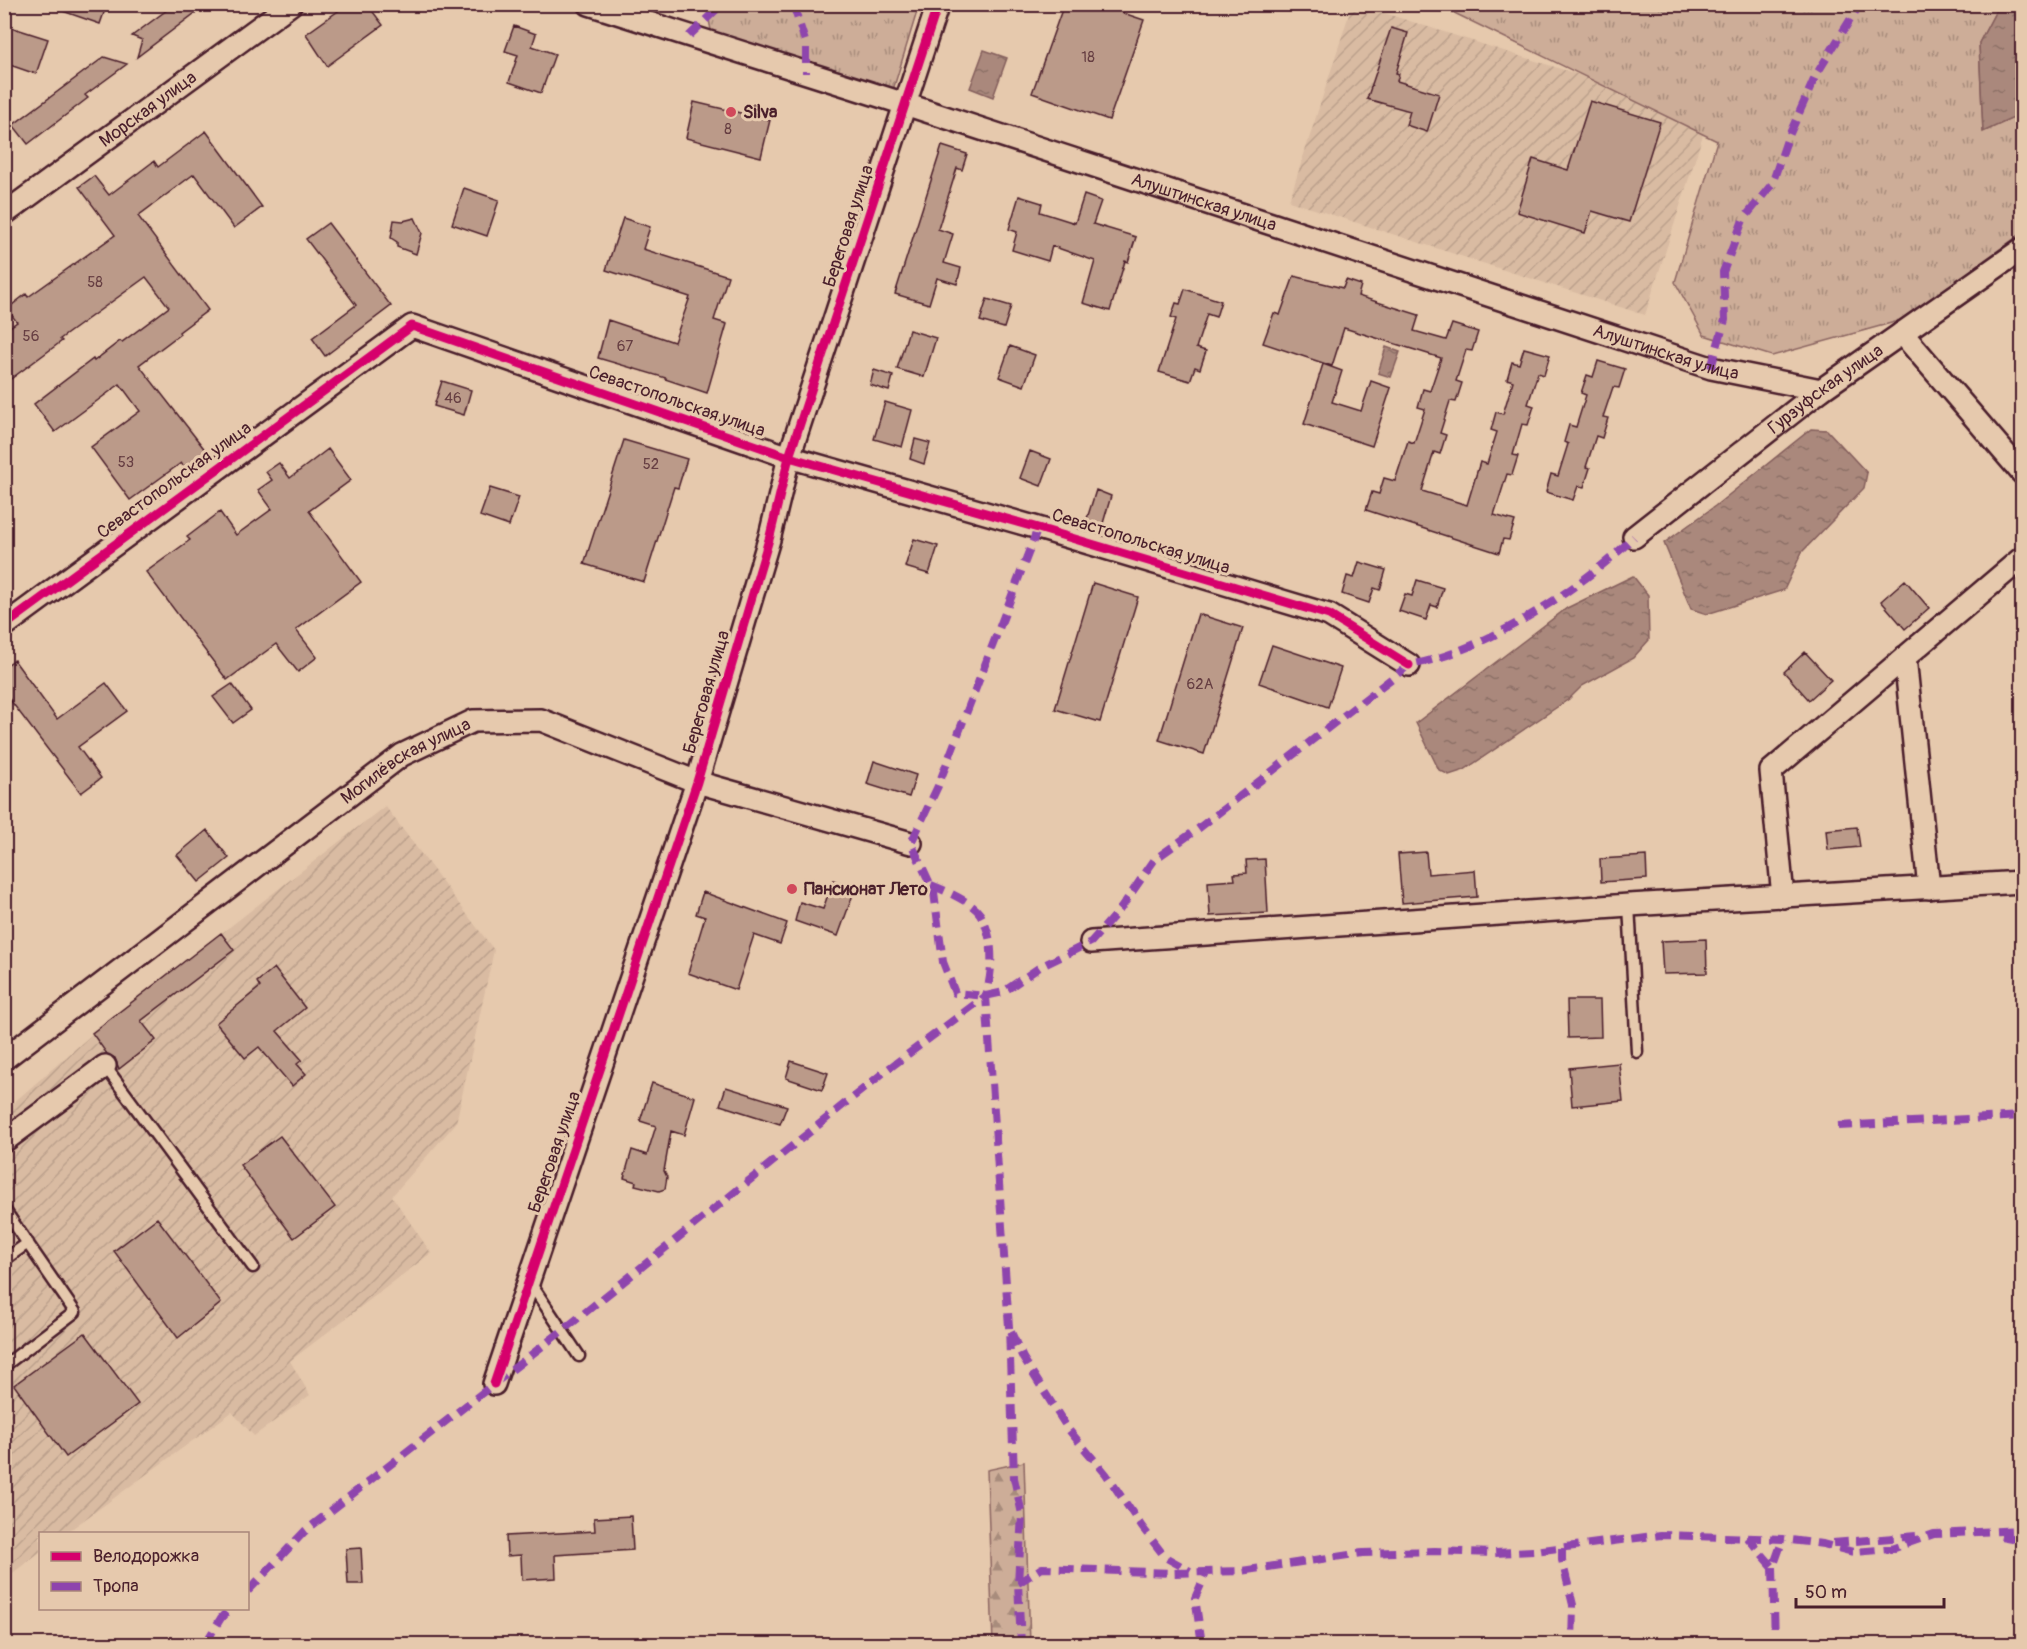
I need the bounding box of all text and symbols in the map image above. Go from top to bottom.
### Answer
house number: 18 [1081,48,1095,67]
street label: Морская улица [95,66,201,153]
place label: Silva [743,101,778,124]
marker: Silva [724,105,738,119]
house number: 8 [724,120,732,139]
street label: Береговая улица [818,162,879,290]
street label: Алуштинская улица [1128,168,1279,237]
house number: 58 [87,273,103,292]
street label: Алуштинская улица [1590,319,1741,385]
house number: 56 [23,327,39,346]
house number: 67 [617,337,633,356]
street label: Гурзуфская улица [1763,339,1888,440]
street label: Севастопольская улица [586,360,768,443]
house number: 46 [444,389,462,408]
street label: Севастопольская улица [93,417,256,544]
house number: 53 [118,453,134,472]
house number: 52 [643,455,659,474]
street label: Севастопольская улица [1049,503,1233,580]
street label: Береговая улица [678,628,735,756]
house number: 62А [1187,675,1214,694]
street label: Могилёвская улица [336,713,474,810]
place label: Пансионат Лето [804,878,928,901]
marker: Пансионат Лето [785,882,799,896]
street label: Береговая улица [523,1088,586,1216]
legend [39,1532,249,1610]
text: Велодорожка [93,1545,199,1568]
scale bar [1796,1571,1944,1609]
text: Тропа [93,1575,139,1598]
text: 50 m [1805,1581,1847,1604]

